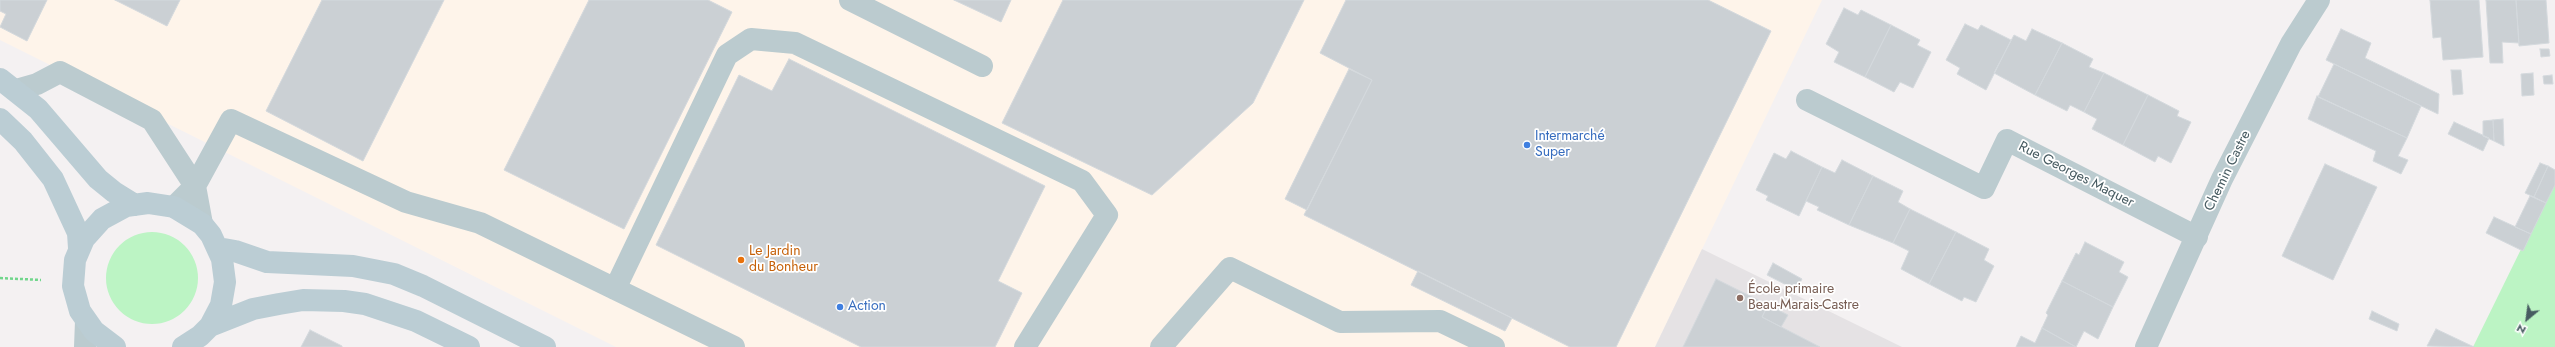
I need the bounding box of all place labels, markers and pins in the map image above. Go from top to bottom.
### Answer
place label: Intermarché Super [1535,129,1605,162]
marker: Intermarché Super [1522,140,1532,150]
place label: Le Jardin du Bonheur [749,244,818,276]
marker: Le Jardin du Bonheur [736,255,746,265]
place label: École primaire Beau-Marais-Castre [1748,282,1859,314]
marker: École primaire Beau-Marais-Castre [1735,293,1745,303]
place label: Action [848,299,886,315]
marker: Action [835,302,845,312]

